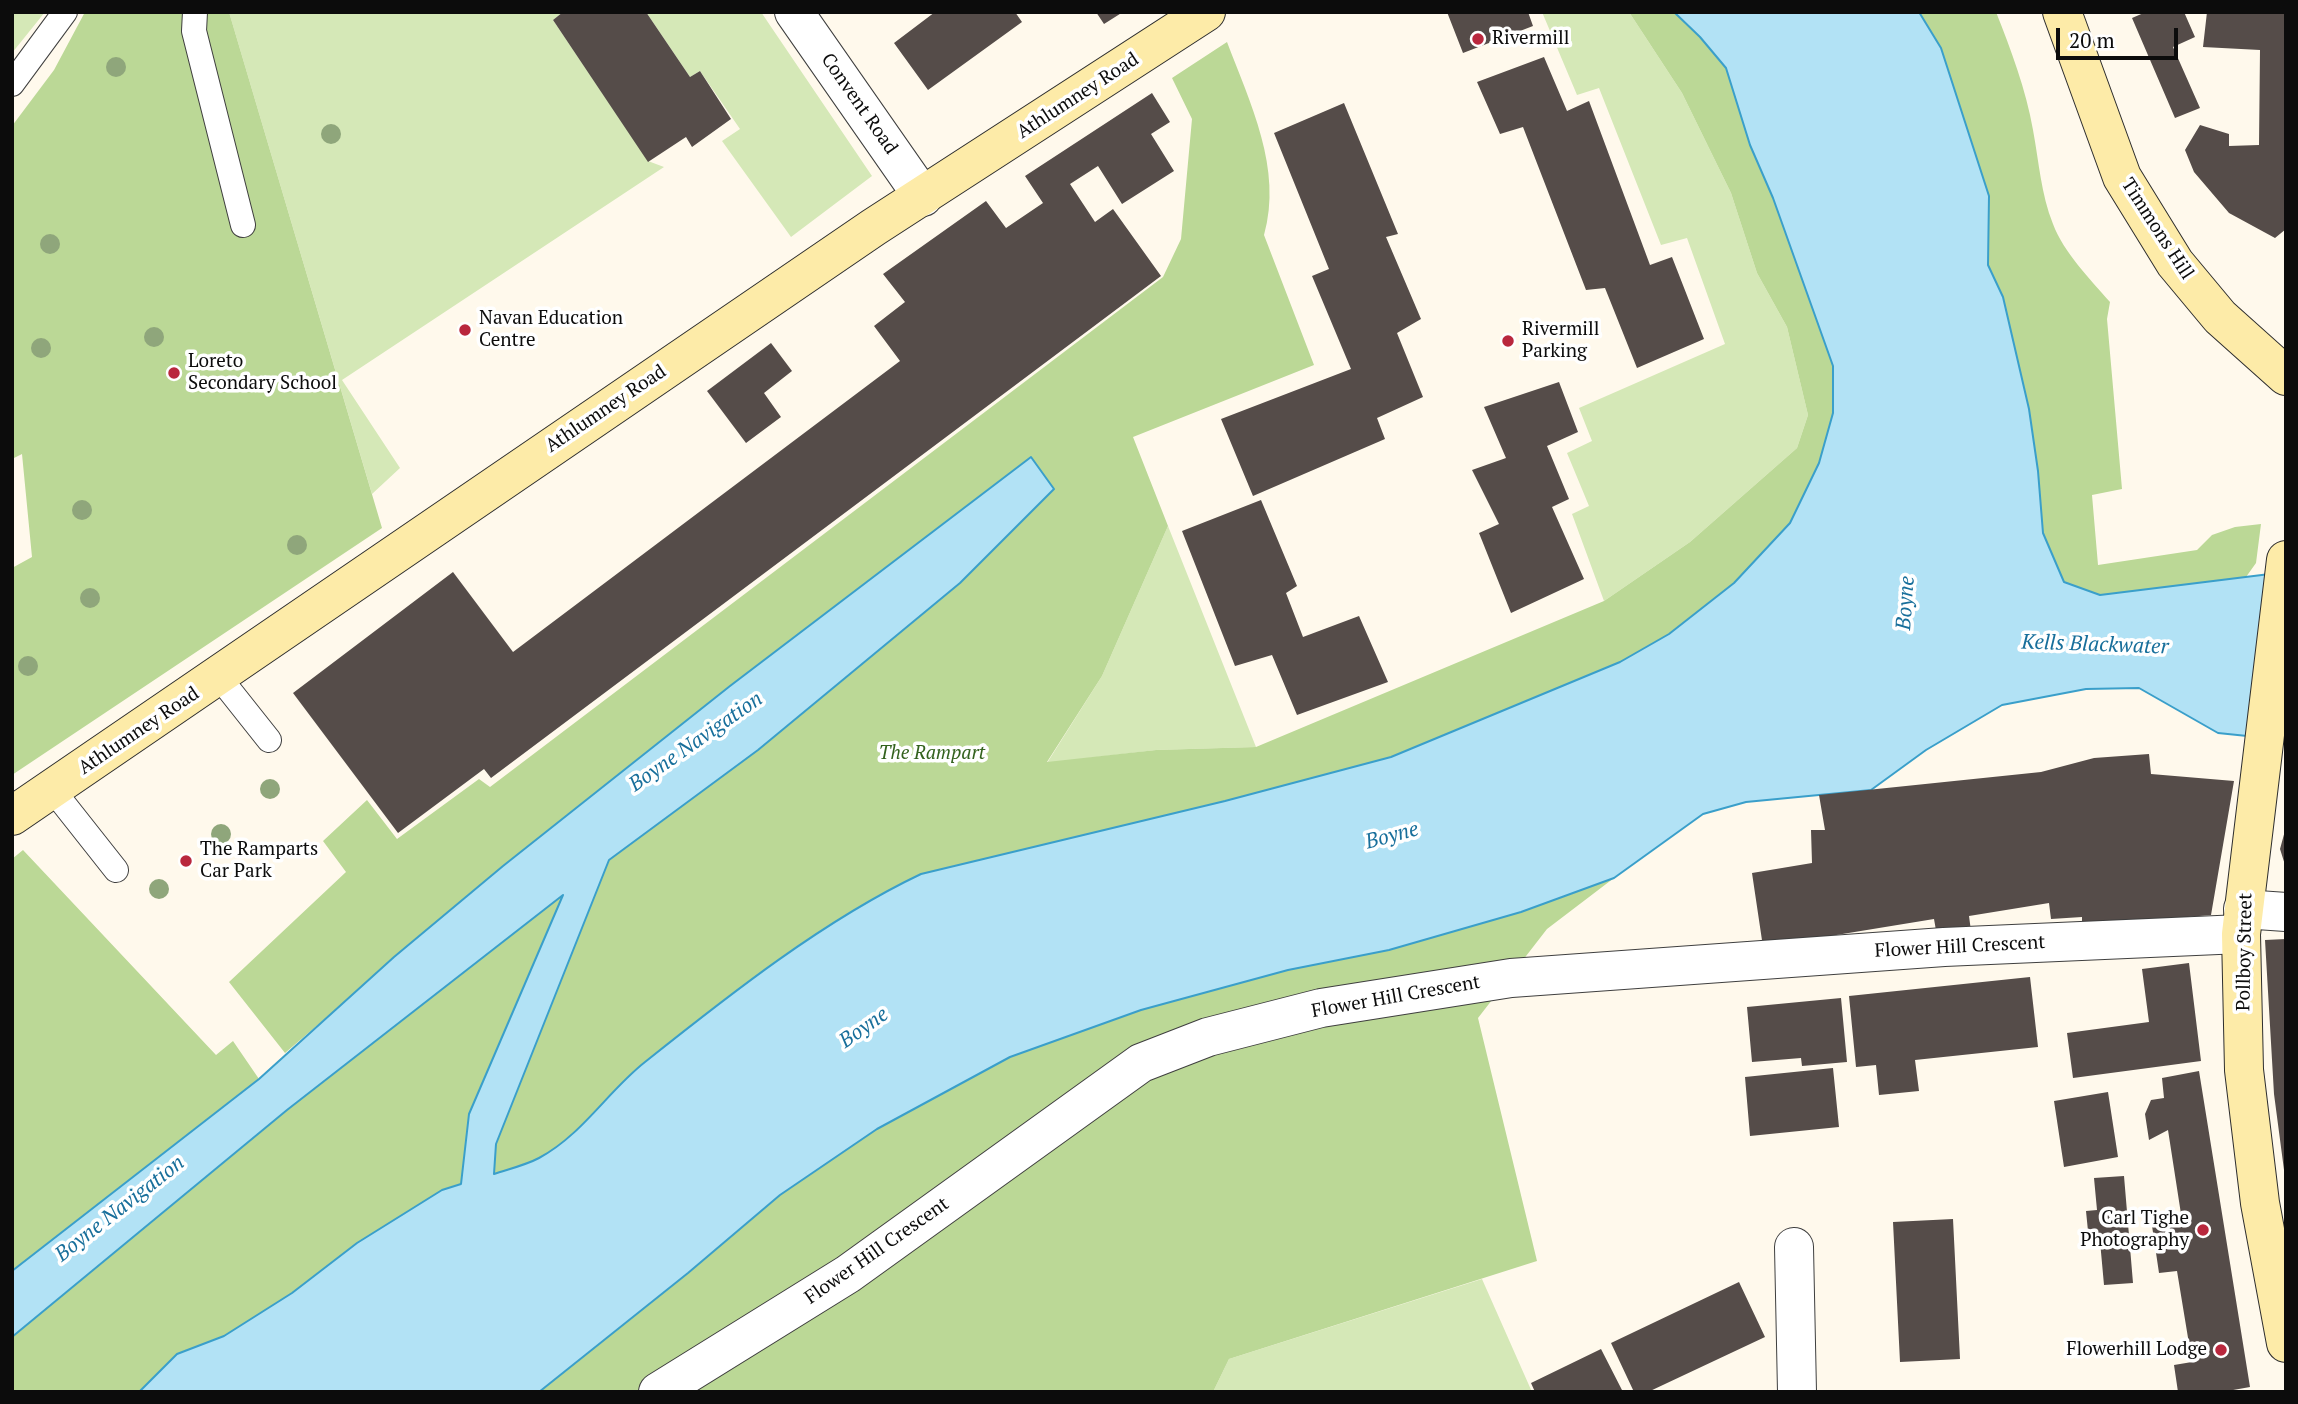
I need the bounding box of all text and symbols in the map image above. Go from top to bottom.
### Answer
scale bar [2060,14,2182,58]
text: 20 m [2069,26,2115,54]
place label: Rivermill [1492,28,1570,50]
marker: Rivermill [1470,31,1486,47]
street label: Athlumney Road [1013,48,1143,144]
street label: Convent Road [816,49,902,159]
street label: Timmons Hill [2116,174,2198,284]
place label: Navan Education Centre [479,308,623,352]
place label: Rivermill Parking [1522,319,1600,363]
marker: Navan Education Centre [457,322,473,338]
marker: Rivermill Parking [1500,333,1516,349]
place label: Loreto Secondary School [188,351,337,395]
street label: Athlumney Road [541,360,671,458]
marker: Loreto Secondary School [166,365,182,381]
water label: Boyne [1892,575,1920,631]
water label: Kells Blackwater [2021,630,2169,660]
street label: Athlumney Road [74,682,204,780]
water label: Boyne Navigation [624,687,768,797]
park label: The Rampart [879,743,985,765]
water label: Boyne [1363,817,1421,855]
place label: The Ramparts Car Park [200,839,318,883]
marker: The Ramparts Car Park [178,853,194,869]
street label: Pollboy Street [2233,893,2257,1011]
street label: Flower Hill Crescent [1874,931,2046,963]
street label: Flower Hill Crescent [1310,971,1482,1023]
water label: Boyne [835,1002,893,1054]
water label: Boyne Navigation [50,1151,190,1267]
street label: Flower Hill Crescent [801,1193,953,1309]
place label: Carl Tighe Photography [2080,1208,2189,1252]
marker: Carl Tighe Photography [2195,1222,2211,1238]
place label: Flowerhill Lodge [2066,1339,2207,1361]
marker: Flowerhill Lodge [2213,1342,2229,1358]

